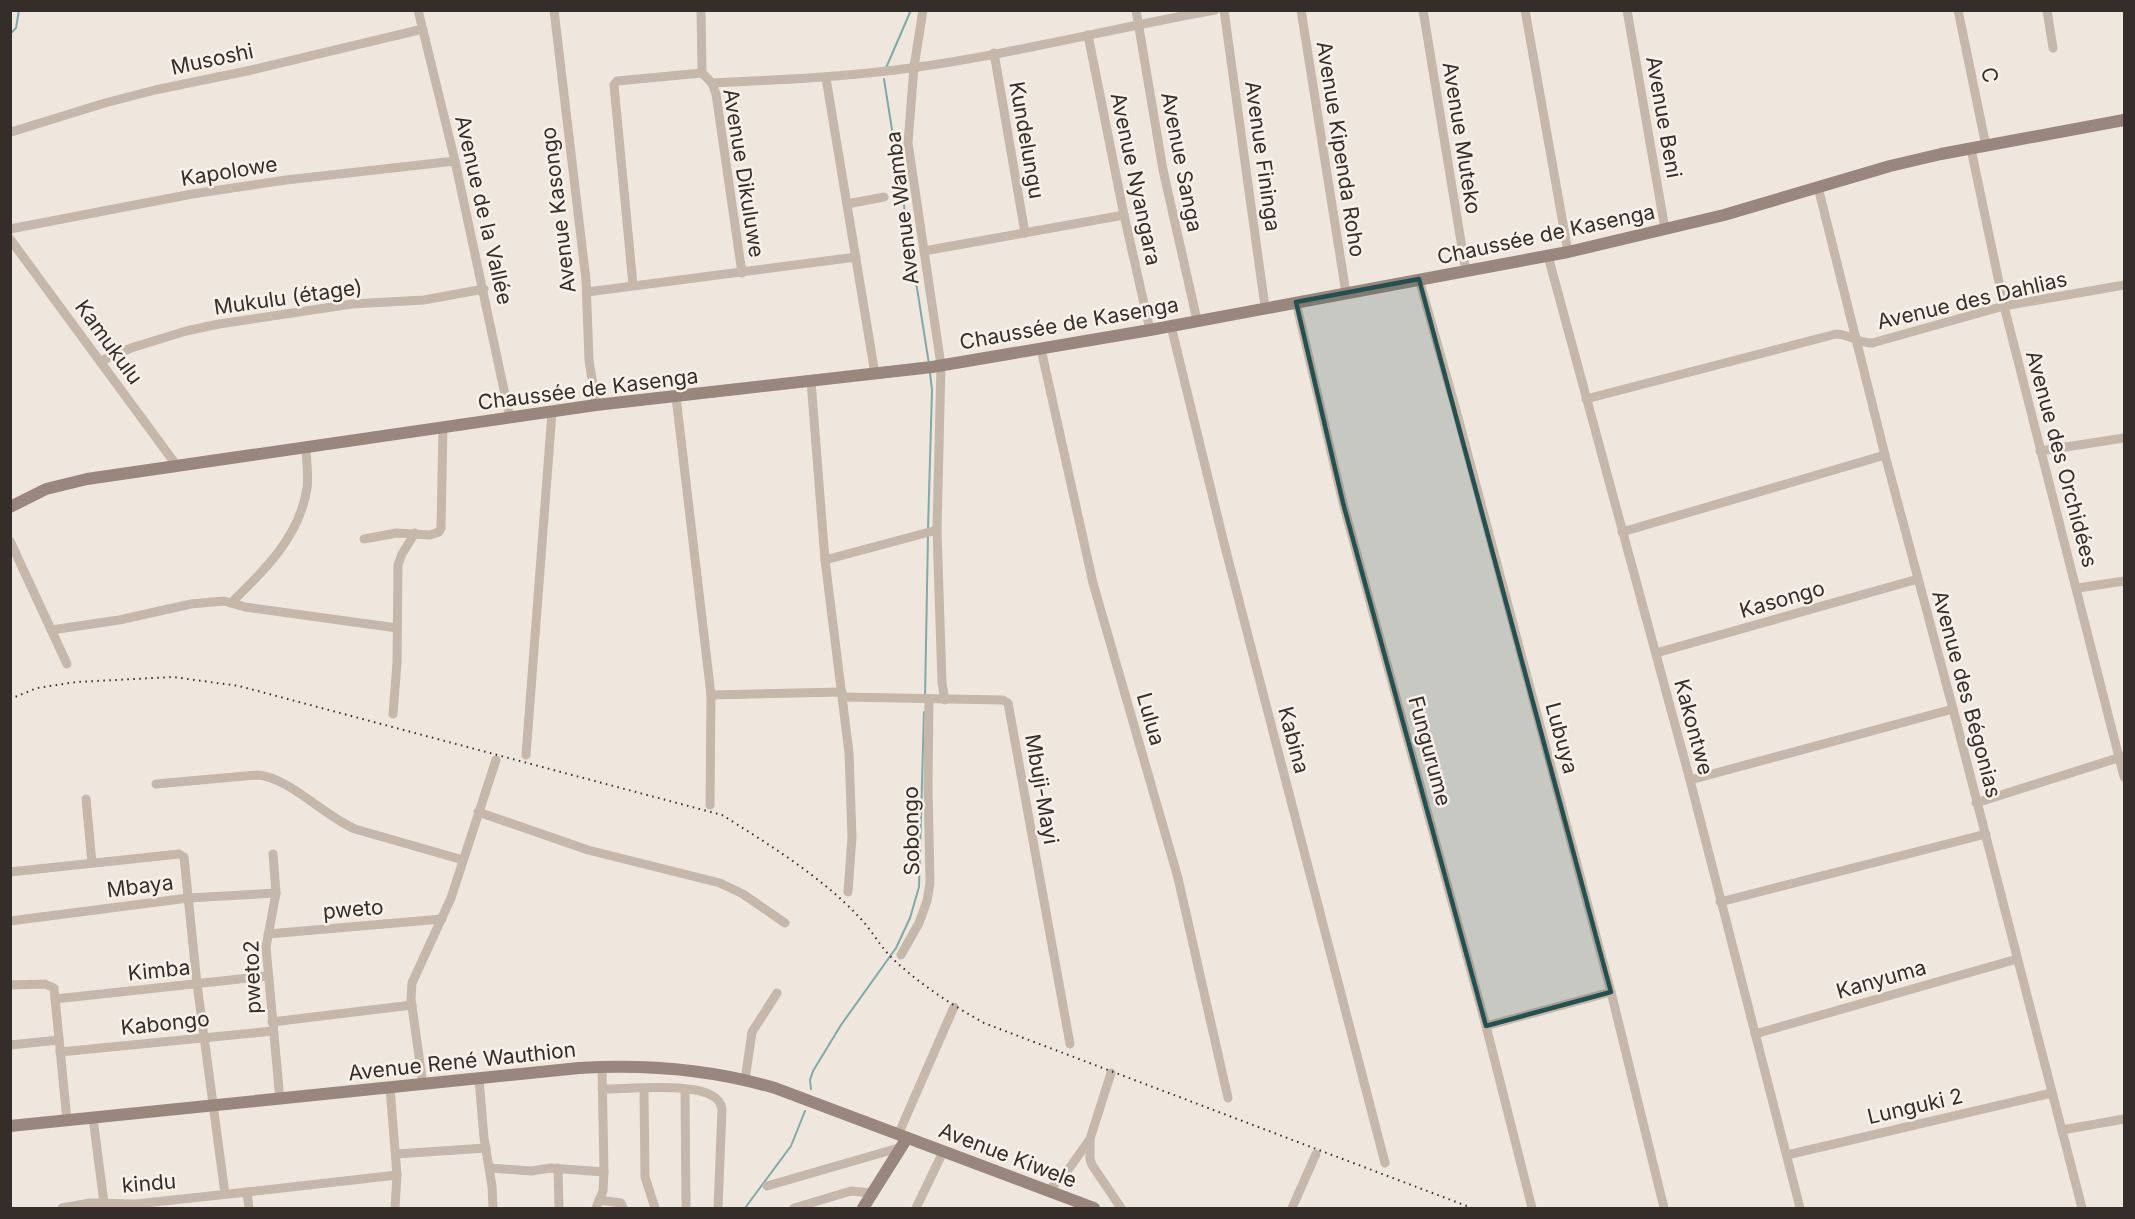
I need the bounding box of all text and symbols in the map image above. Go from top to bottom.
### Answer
street label: Musoshi [168,38,256,80]
street label: Avenue Kipenda Roho [1312,39,1370,259]
street label: Avenue Beni [1641,54,1687,180]
street label: Avenue Muteko [1438,60,1486,216]
street label: C [1976,65,2004,85]
street label: Kundelungu [1004,79,1050,201]
street label: Avenue Fininga [1240,79,1286,233]
street label: Avenue Dikuluwe [718,87,770,259]
street label: Avenue Nyangara [1105,90,1167,268]
street label: Avenue Sanga [1156,90,1208,234]
street label: Avenue de la Vallée [450,113,518,307]
street label: Avenue Kasongo [535,126,581,294]
street label: Avenue Wamba [880,130,924,286]
street label: Kapolowe [179,151,279,191]
street label: Chaussée de Kasenga [1435,199,1657,269]
street label: Avenue des Dahlias [1875,266,2069,334]
street label: Mukulu (étage) [212,274,364,320]
street label: Chaussée de Kasenga [958,291,1180,355]
street label: Kamukulu [70,295,148,389]
street label: Avenue des Orchidées [2021,348,2103,570]
street label: Chaussée de Kasenga [476,363,700,415]
street label: Kasongo [1737,575,1827,623]
street label: Avenue des Bégonias [1927,588,2007,800]
street label: Kakontwe [1669,676,1719,778]
street label: Lulua [1132,690,1170,748]
street label: Fungurume [1403,693,1457,809]
street label: Lubuya [1540,699,1584,777]
street label: Kabina [1273,704,1315,776]
street label: Mbuji-Mayi [1020,732,1064,846]
street label: Sobongo [898,786,924,876]
street label: Mbaya [105,870,175,902]
street label: pweto [322,894,384,924]
street label: pweto2 [238,940,266,1014]
street label: Kimba [126,954,192,986]
street label: Kanyuma [1833,954,1929,1004]
street label: Kabongo [119,1006,211,1040]
street label: Avenue René Wauthion [347,1037,577,1085]
street label: Lunguki 2 [1865,1083,1965,1129]
street label: Avenue Kiwele [936,1117,1080,1193]
street label: kindu [121,1168,177,1198]

